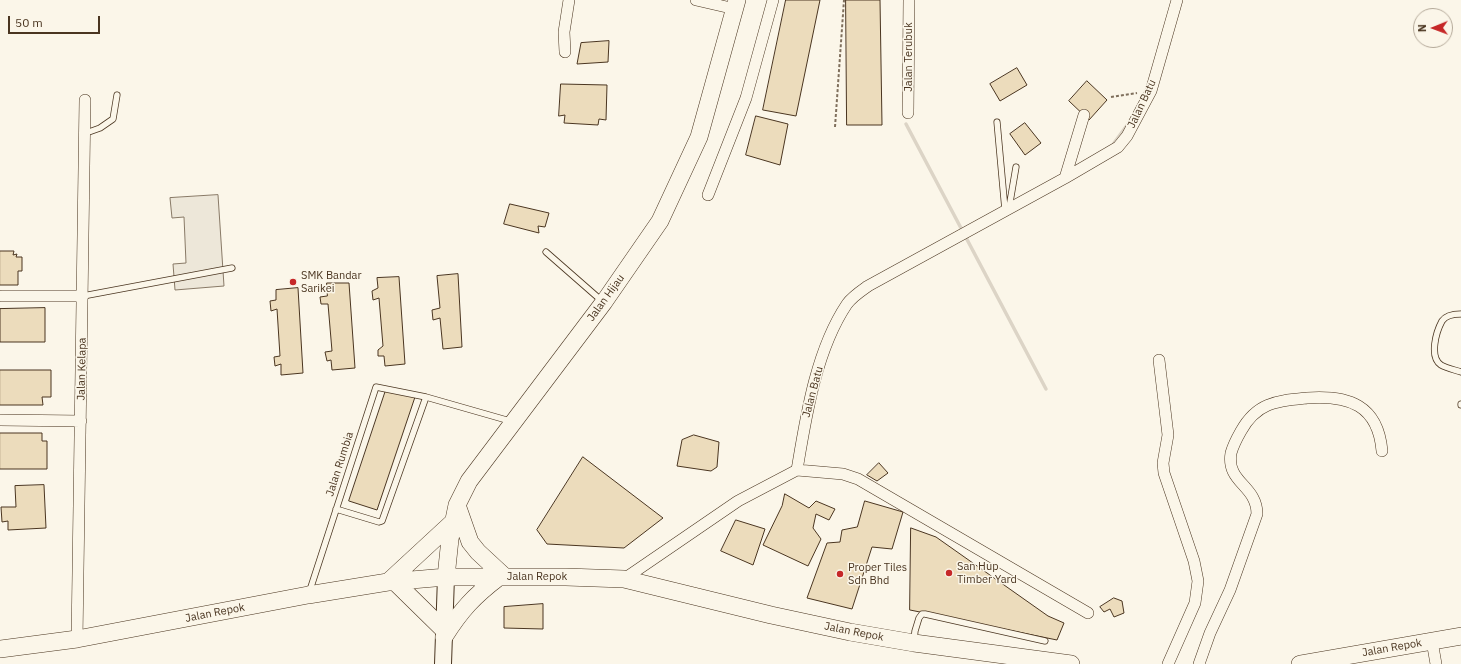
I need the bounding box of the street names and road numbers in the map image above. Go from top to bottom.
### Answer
street label: Jalan Terubuk [902,22,916,92]
street label: Jalan Batu [1125,77,1159,131]
street label: Jalan Hijau [585,272,627,324]
street label: Jalan Kelapa [75,337,89,401]
street label: Jalan Batu [800,365,826,419]
street label: Jalan Rumbia [323,430,357,498]
street label: Jalan Repok [507,570,567,584]
street label: Jalan Repok [184,601,246,625]
street label: Jalan Repok [823,620,885,644]
street label: Jalan Repok [1361,636,1423,660]

